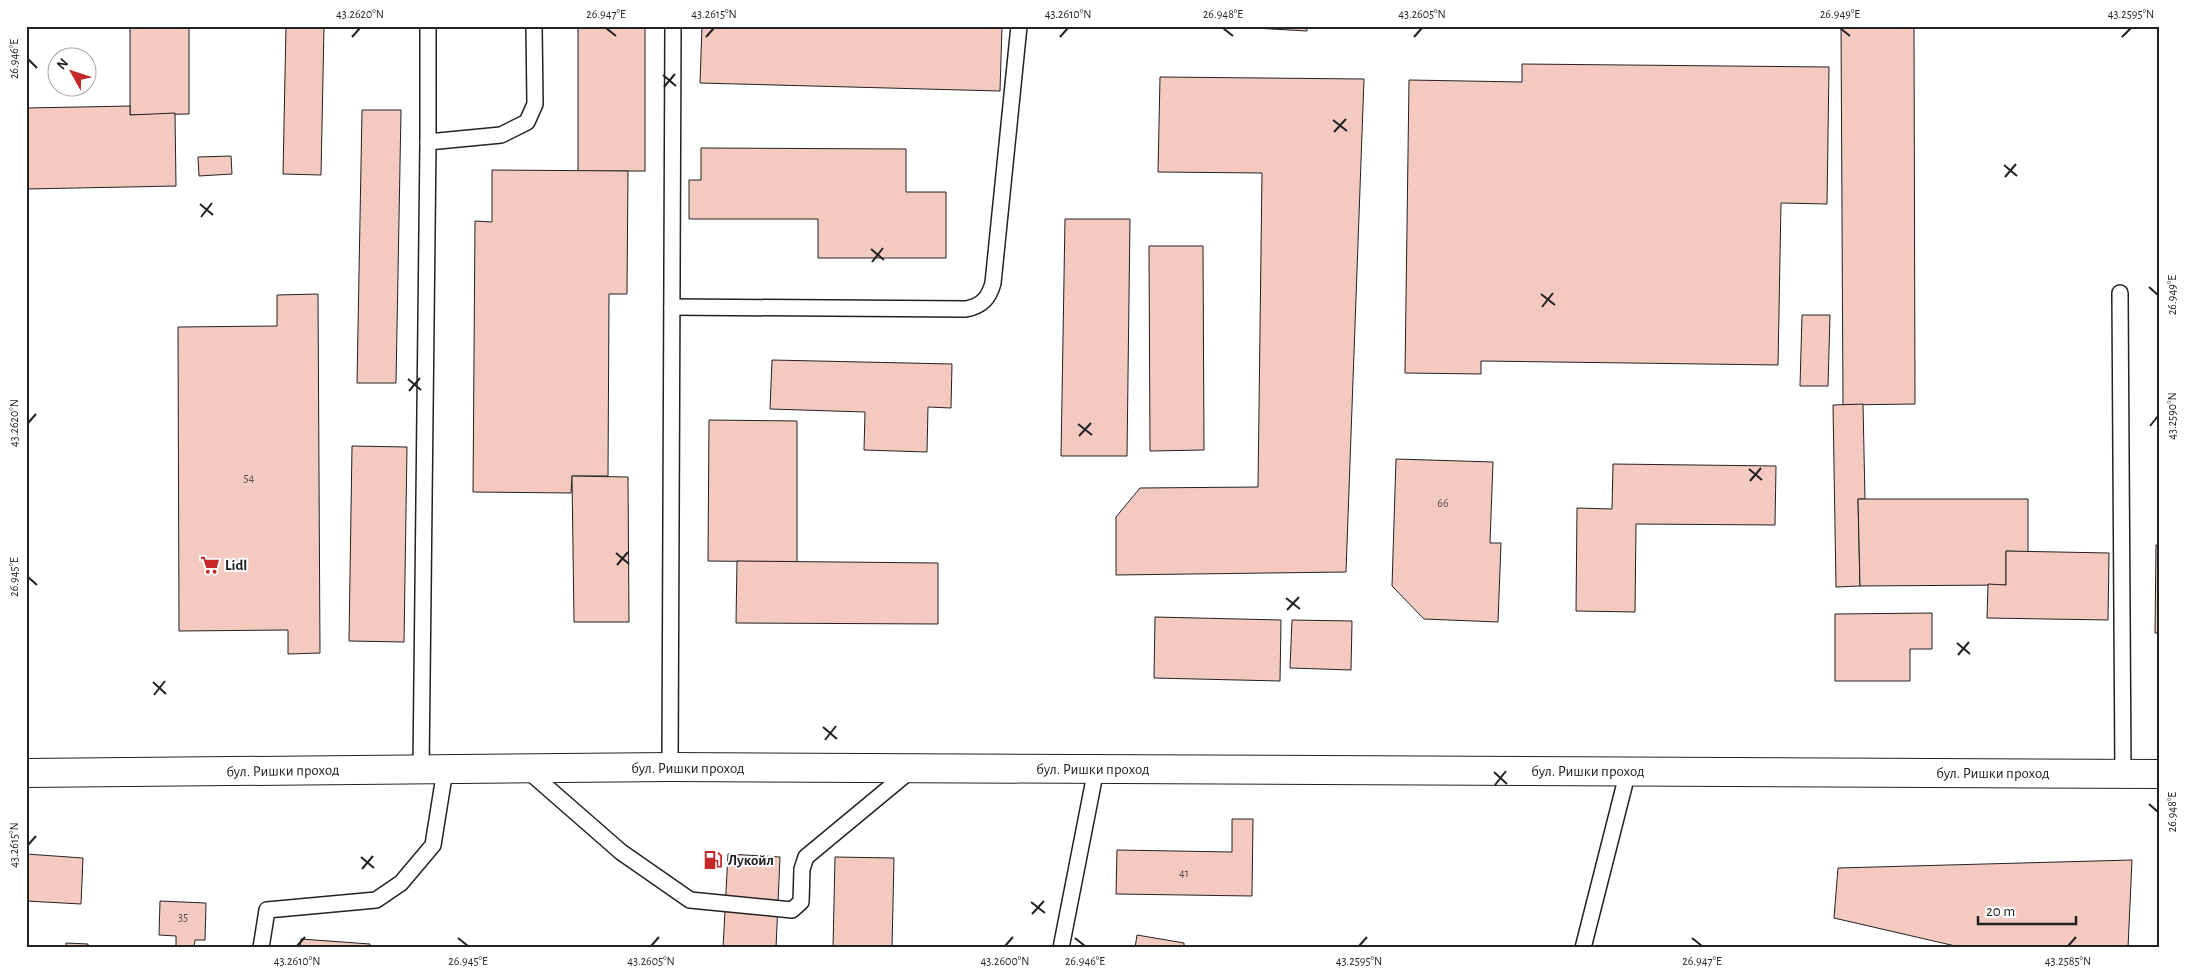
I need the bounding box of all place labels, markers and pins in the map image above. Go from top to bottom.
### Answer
supermarket icon: Lidl [199,554,221,576]
place label: Lidl [225,558,247,573]
fuel station icon: Лукойл [702,849,724,871]
place label: Лукойл [728,853,774,868]

